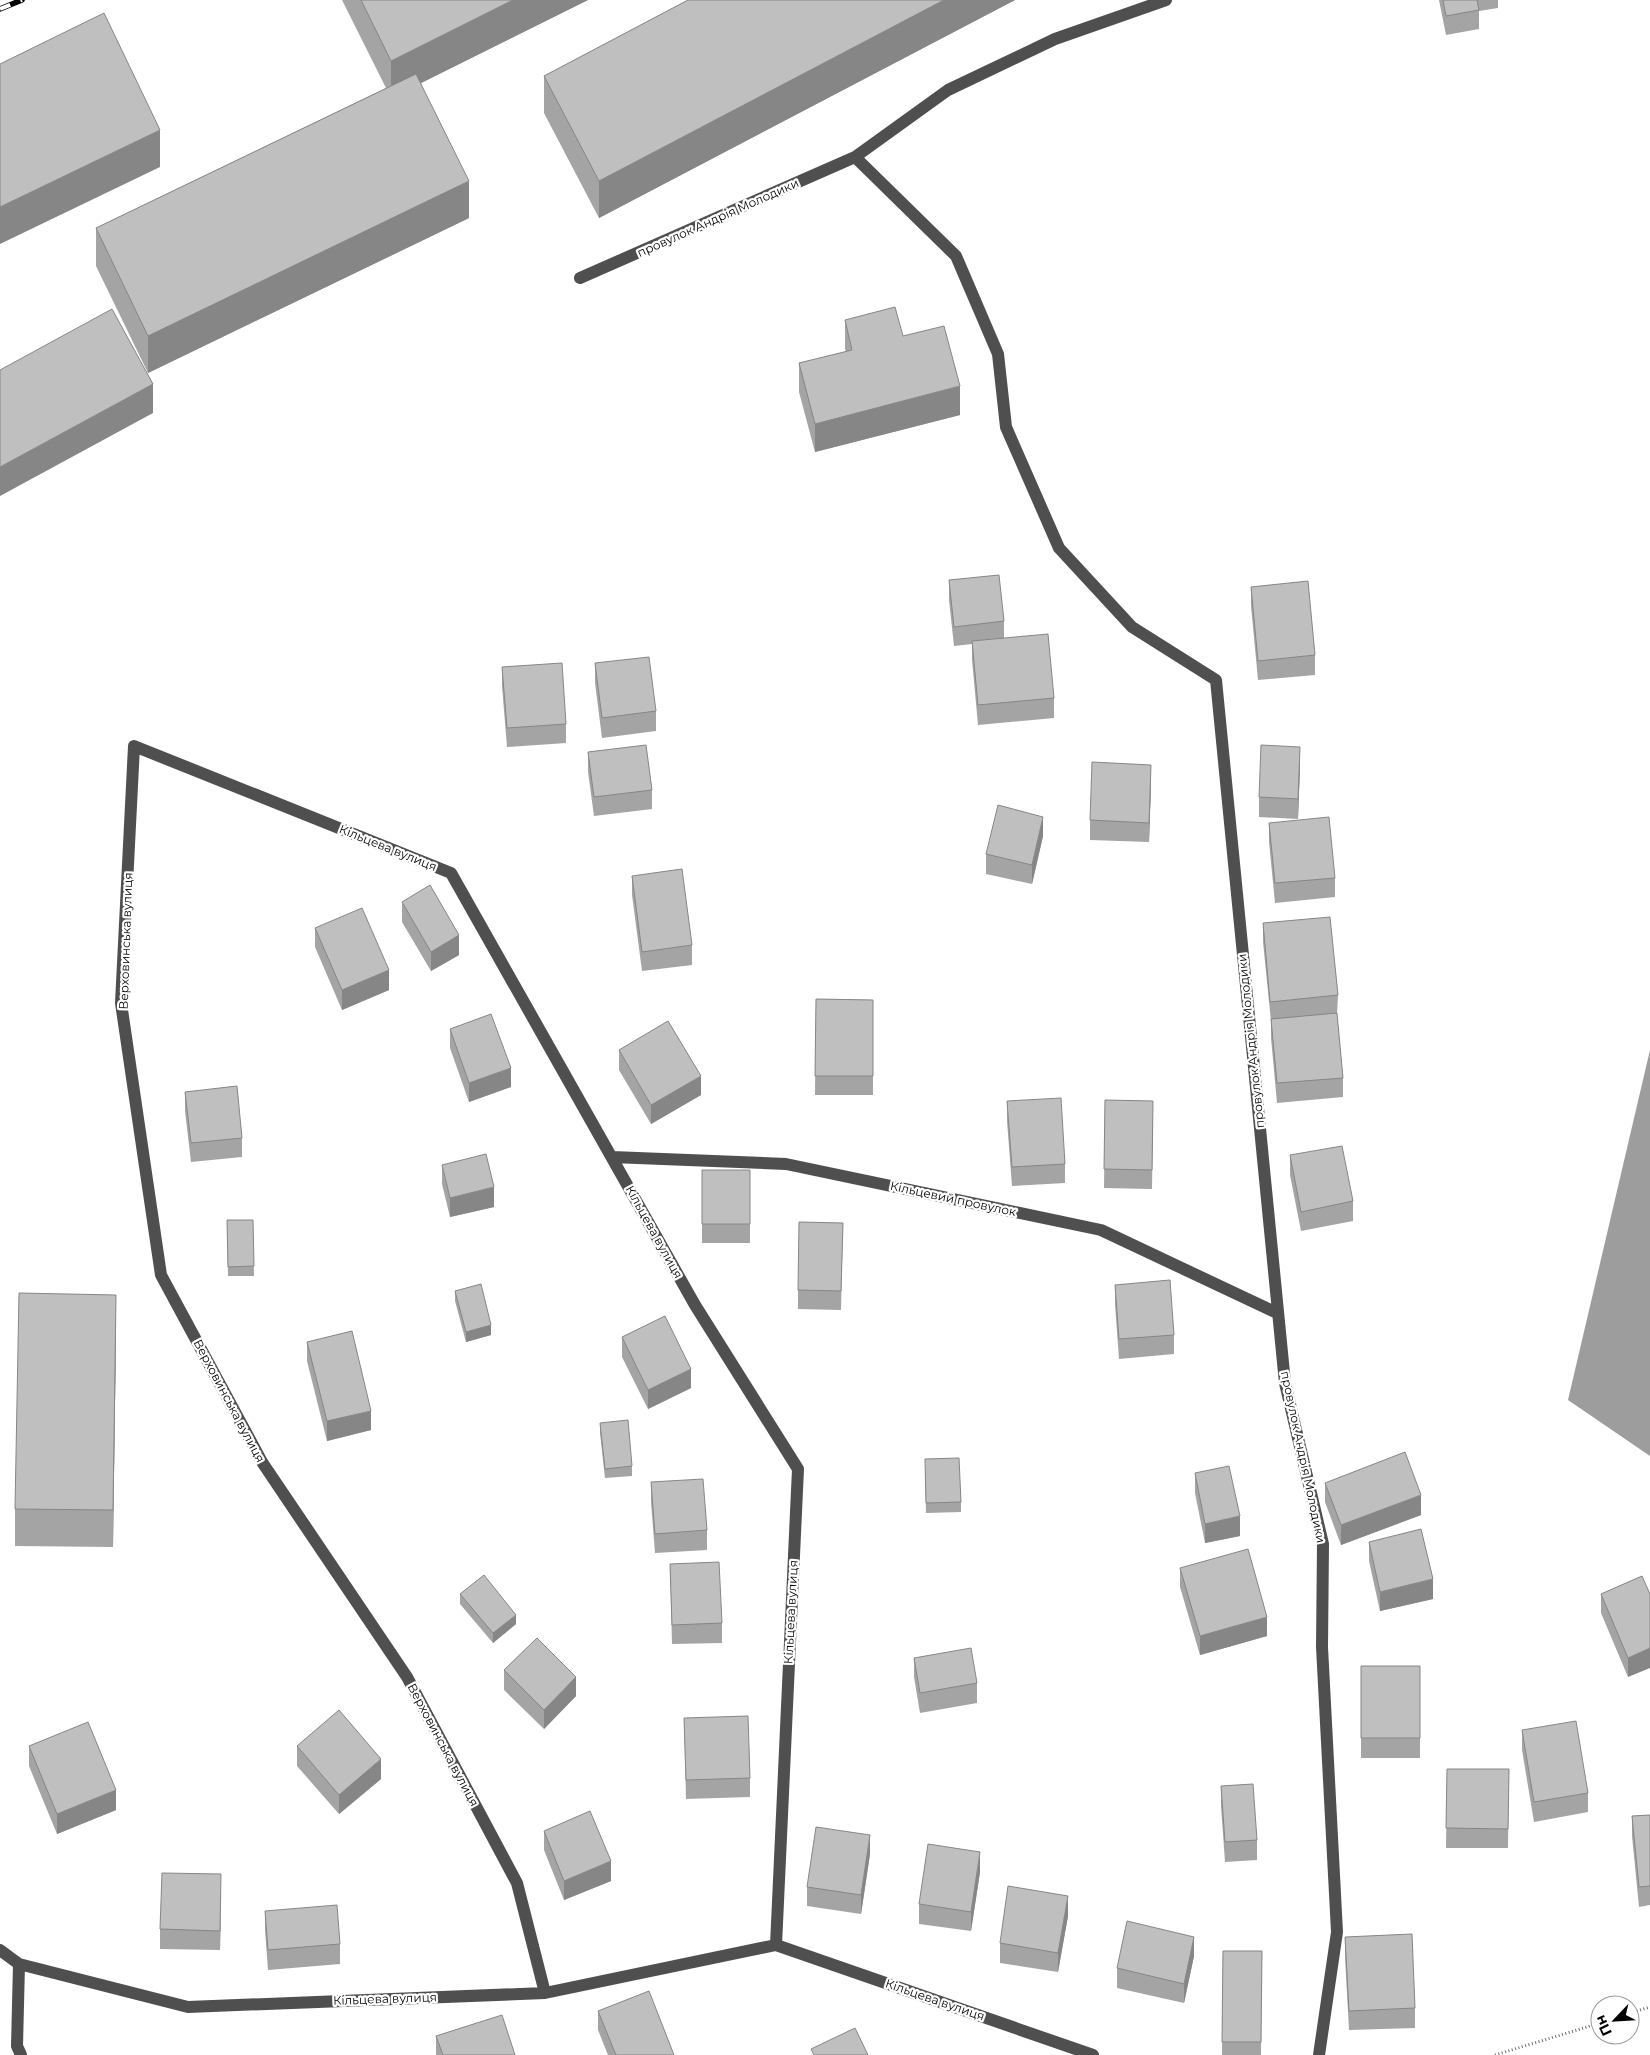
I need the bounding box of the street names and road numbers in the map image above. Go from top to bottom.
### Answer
street label: провулок Андрія Молодики [635,175,801,260]
street label: Кільцева вулиця [337,821,439,874]
street label: Верховинська вулиця [116,872,135,1010]
street label: провулок Андрія Молодики [1234,953,1267,1129]
street label: Кільцевий провулок [889,1178,1017,1219]
street label: Кільцева вулиця [623,1183,686,1281]
street label: Верховинська вулиця [191,1337,268,1465]
street label: провулок Андрія Молодики [1278,1370,1329,1544]
street label: Кільцева вулиця [780,1560,801,1664]
street label: Верховинська вулиця [405,1681,482,1809]
street label: Кільцева вулиця [884,1976,987,2024]
street label: Кільцева вулиця [333,1989,437,2008]

